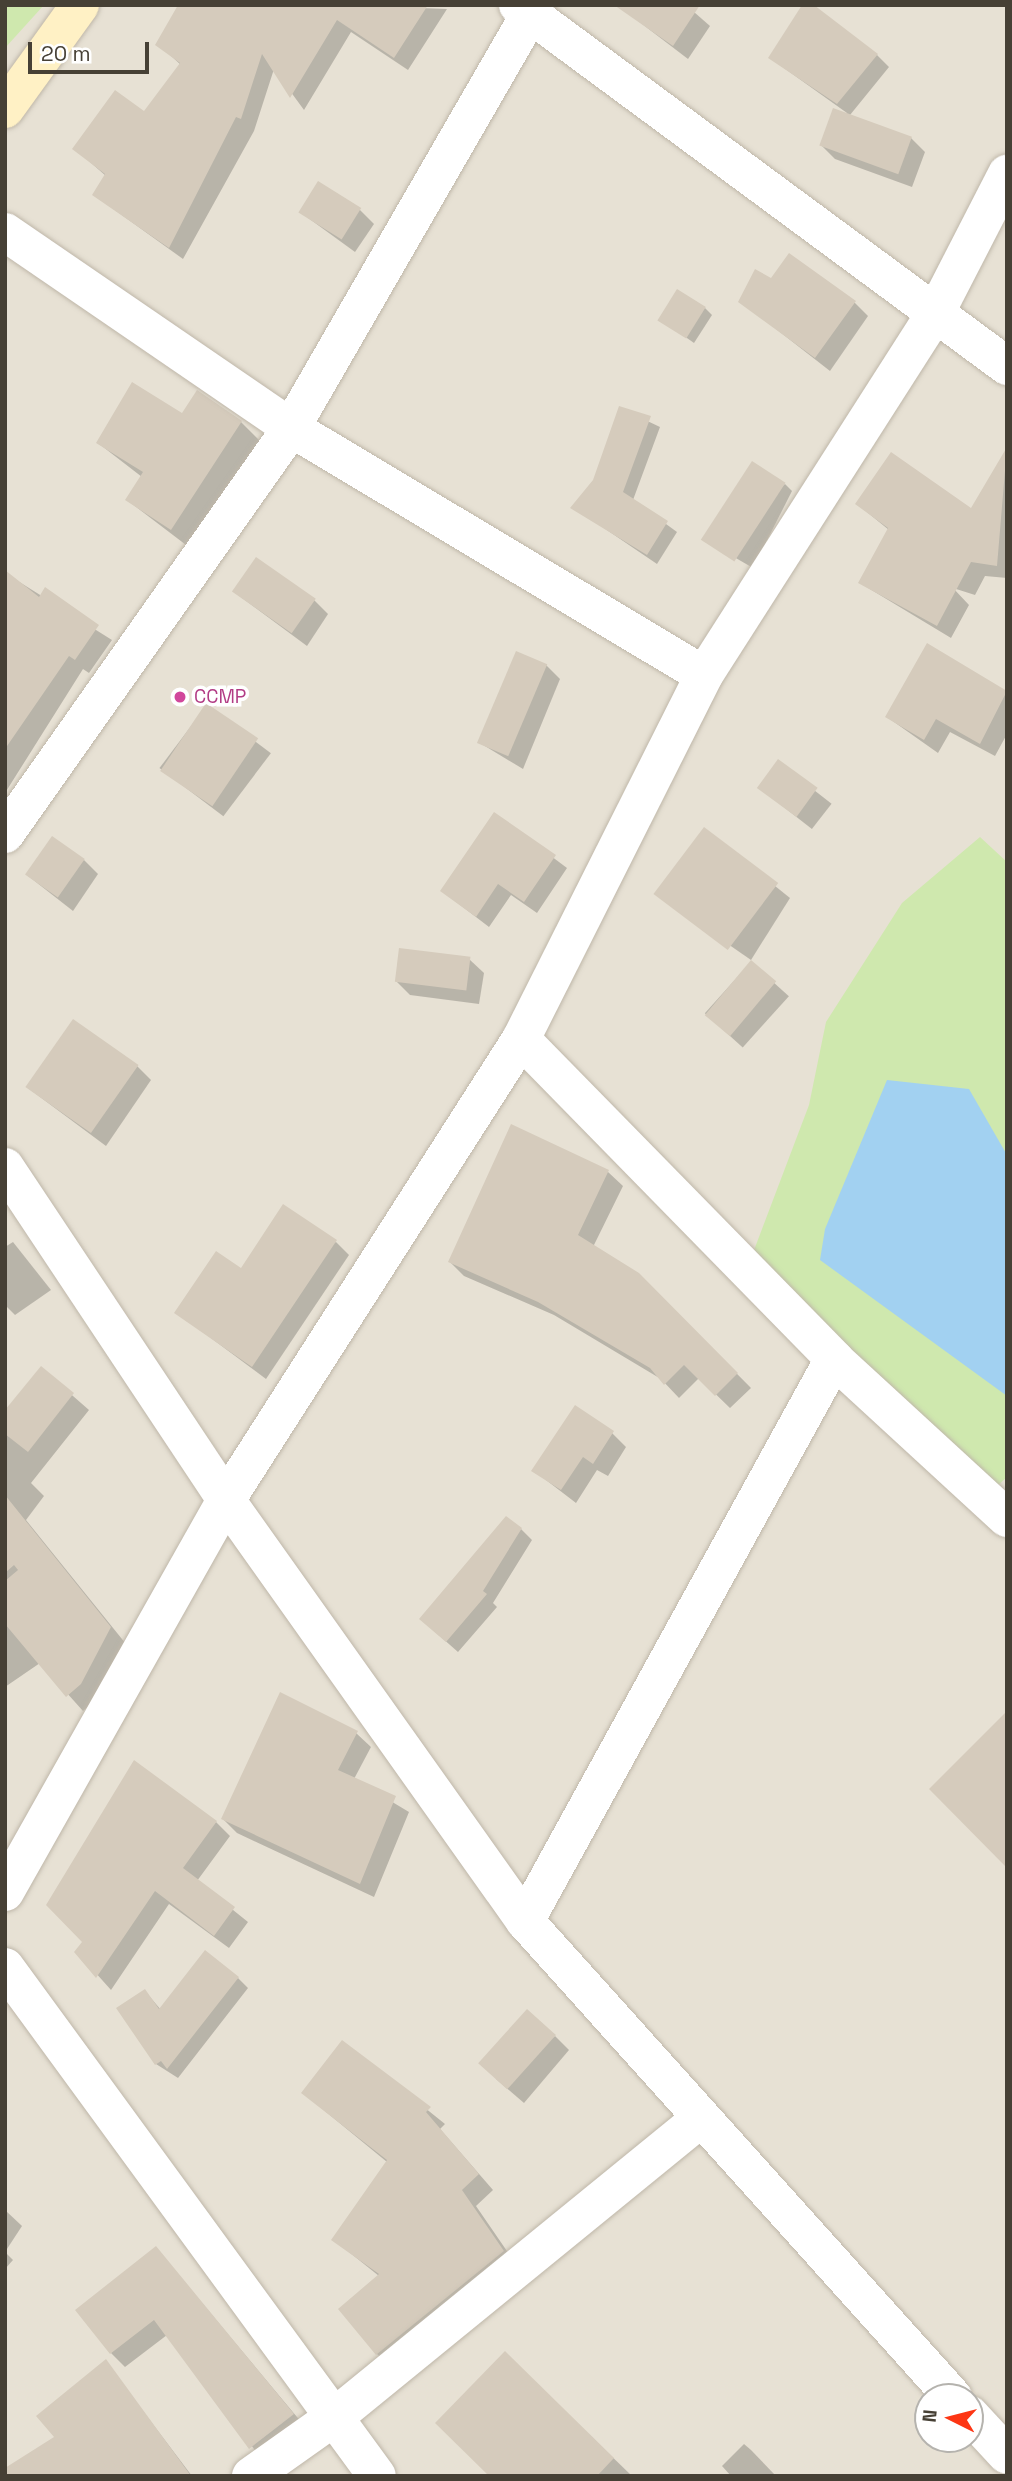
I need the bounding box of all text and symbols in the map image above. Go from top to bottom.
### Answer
scale bar [32,28,152,72]
text: 20 m [41,40,91,67]
place label: CCMP [194,686,246,708]
marker: CCMP [172,689,188,705]
north arrow [914,2383,984,2453]
text: N [917,2408,943,2424]

